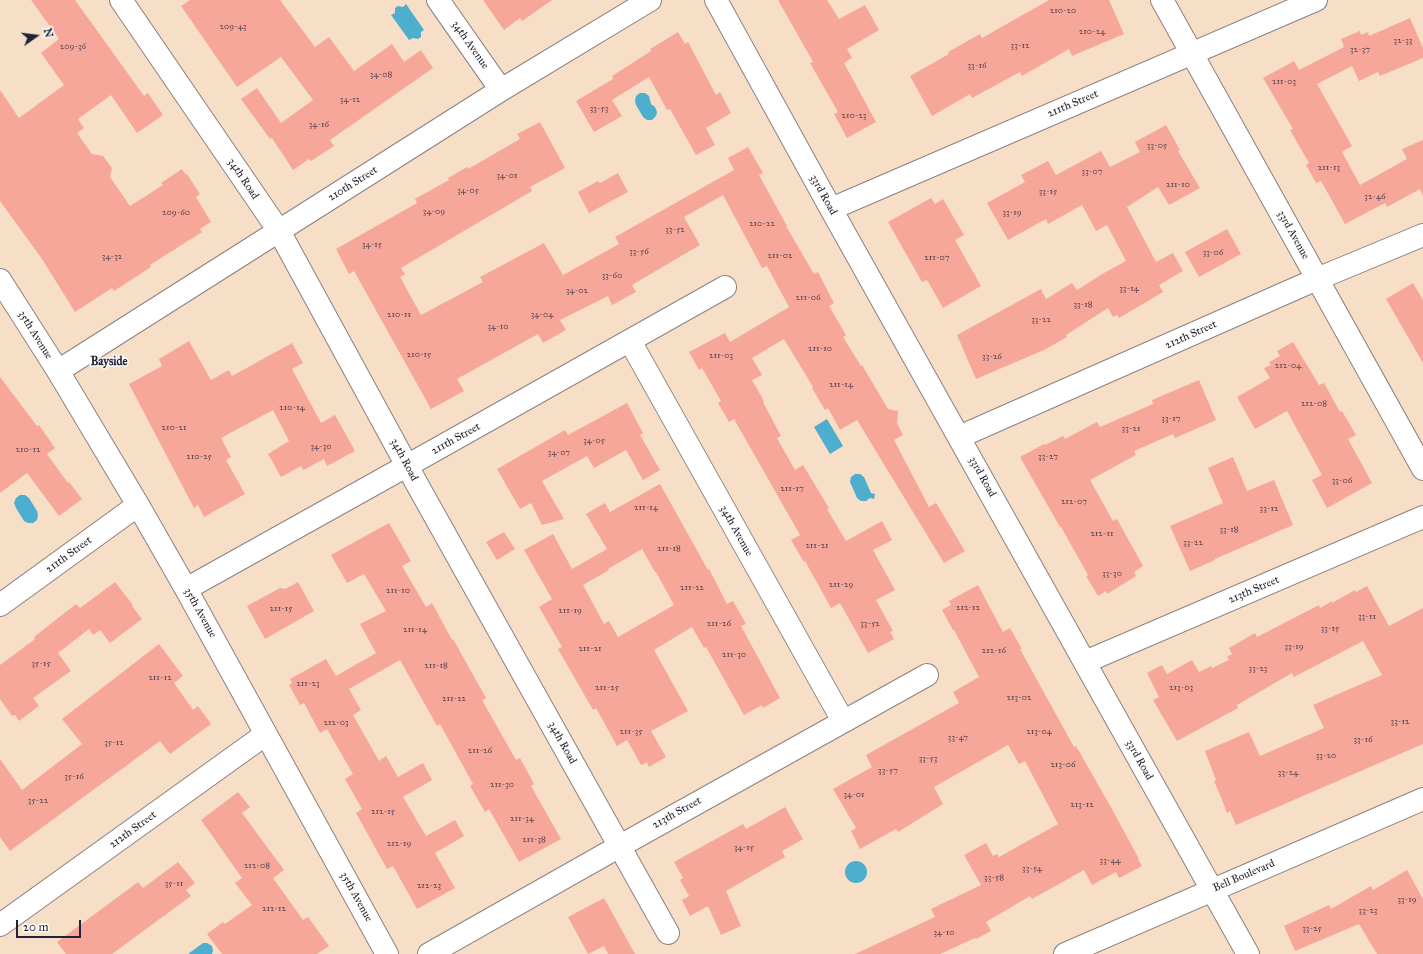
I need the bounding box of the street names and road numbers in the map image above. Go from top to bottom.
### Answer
street label: 34th Avenue [449,18,491,72]
street label: 211th Street [1046,87,1100,121]
street label: 34th Road [225,156,261,202]
street label: 210th Street [326,164,380,204]
street label: 33rd Road [807,172,839,218]
street label: 33rd Avenue [1274,208,1312,262]
street label: 35th Avenue [15,308,55,362]
street label: 212th Street [1163,318,1219,352]
street label: 211th Street [429,420,483,458]
street label: 34th Road [387,436,421,484]
street label: 33rd Road [966,454,998,500]
street label: 34th Avenue [717,503,755,559]
street label: 211th Street [43,534,95,576]
street label: 213th Street [1227,573,1281,607]
street label: 35th Avenue [181,586,219,640]
street label: 34th Road [545,720,579,766]
street label: 33rd Road [1123,737,1155,783]
street label: 213th Street [650,794,704,832]
street label: 212th Street [107,809,159,851]
street label: Bell Boulevard [1211,857,1277,895]
street label: 35th Avenue [337,870,375,924]

